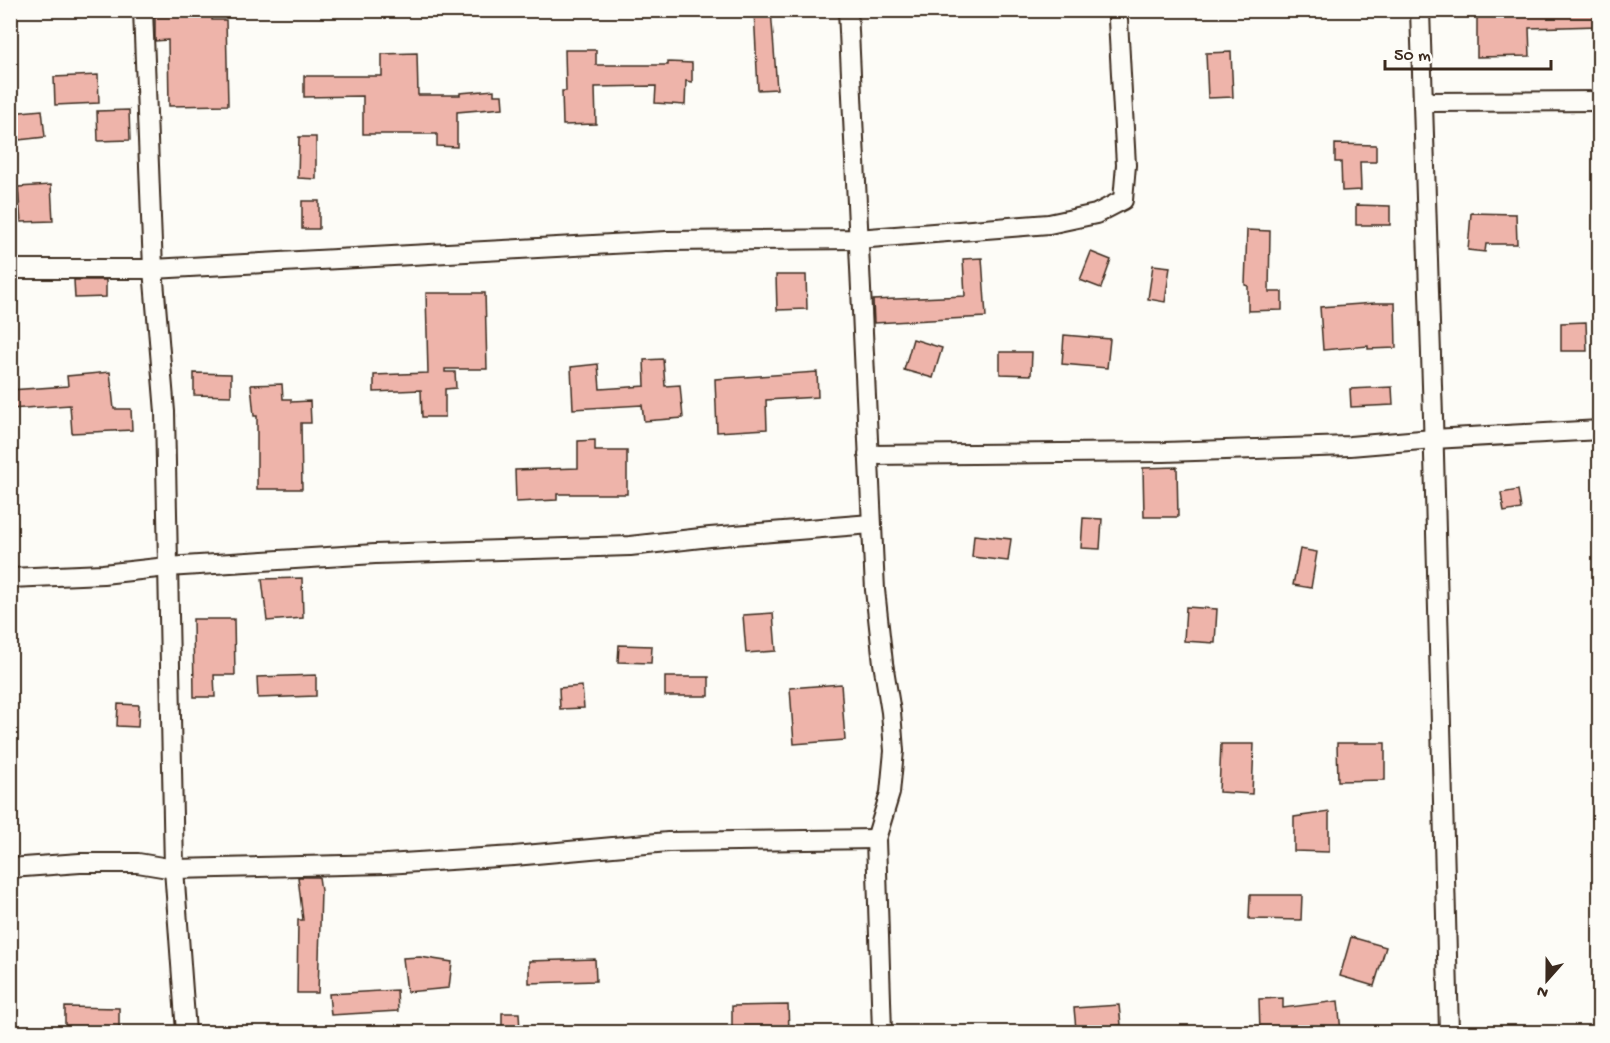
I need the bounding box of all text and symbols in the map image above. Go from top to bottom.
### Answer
scale bar [1385,33,1552,71]
text: 50 m [1394,46,1431,67]
north arrow [1517,950,1577,1010]
text: N [1534,980,1551,1001]

